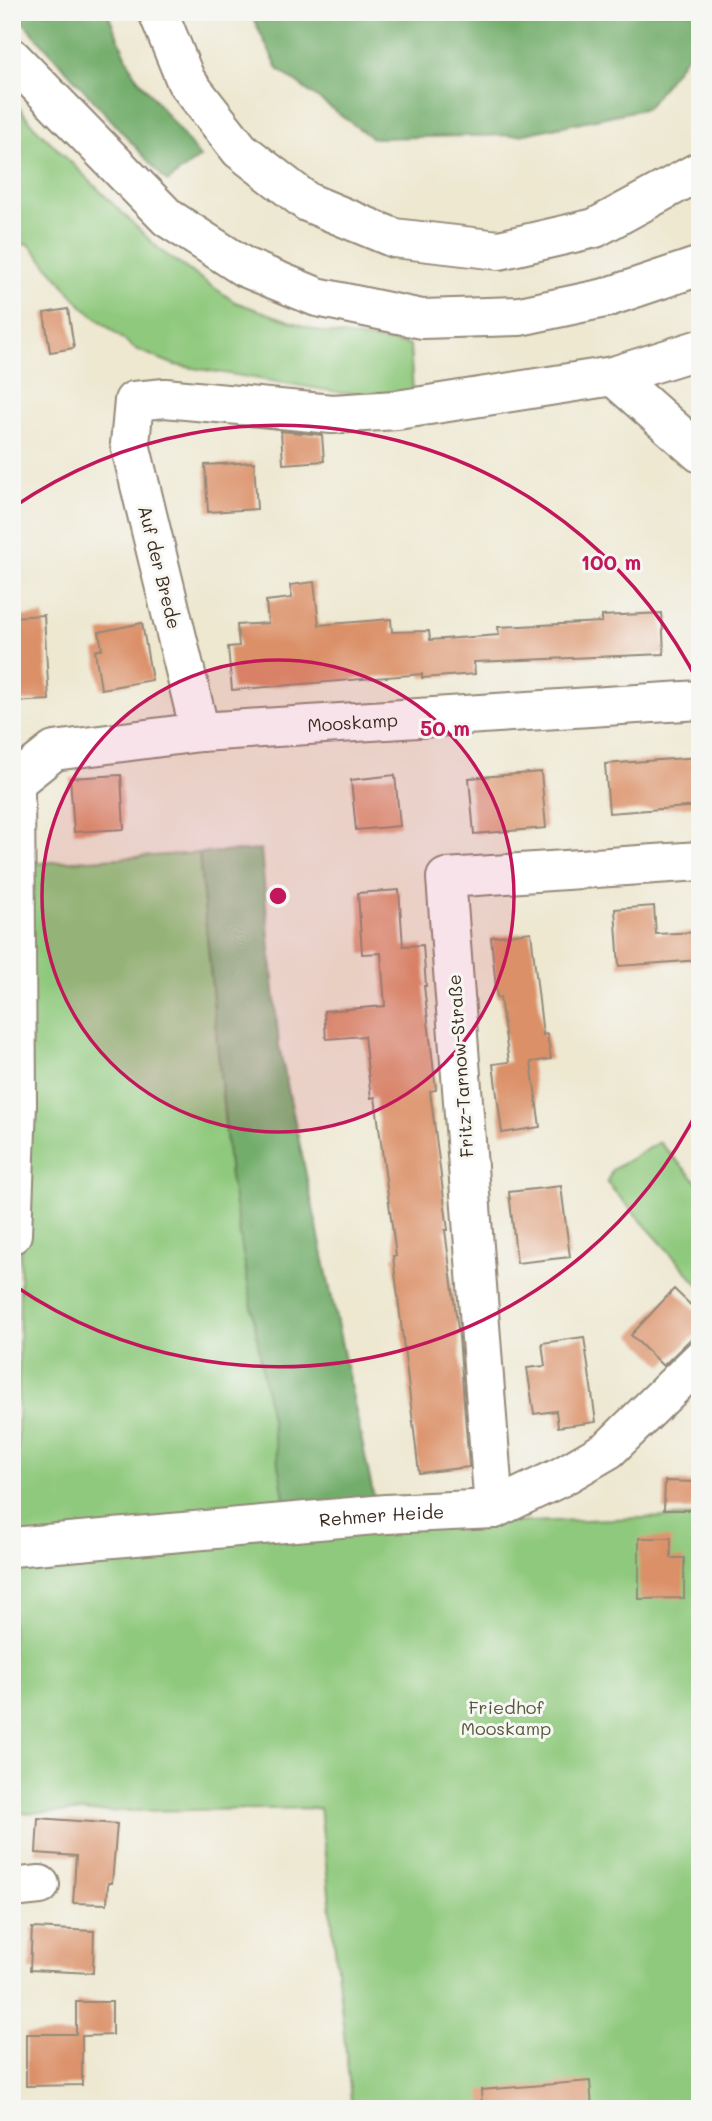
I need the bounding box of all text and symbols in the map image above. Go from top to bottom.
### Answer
street label: Auf der Brede [133,503,187,631]
text: 100 m [581,548,641,575]
street label: Mooskamp [306,707,399,737]
text: 50 m [420,714,470,741]
centre of rings [266,884,290,908]
street label: Fritz-Tarnow-Straße [442,974,478,1158]
street label: Rehmer Heide [318,1499,445,1532]
park label: Friedhof Mooskamp [461,1695,551,1740]

